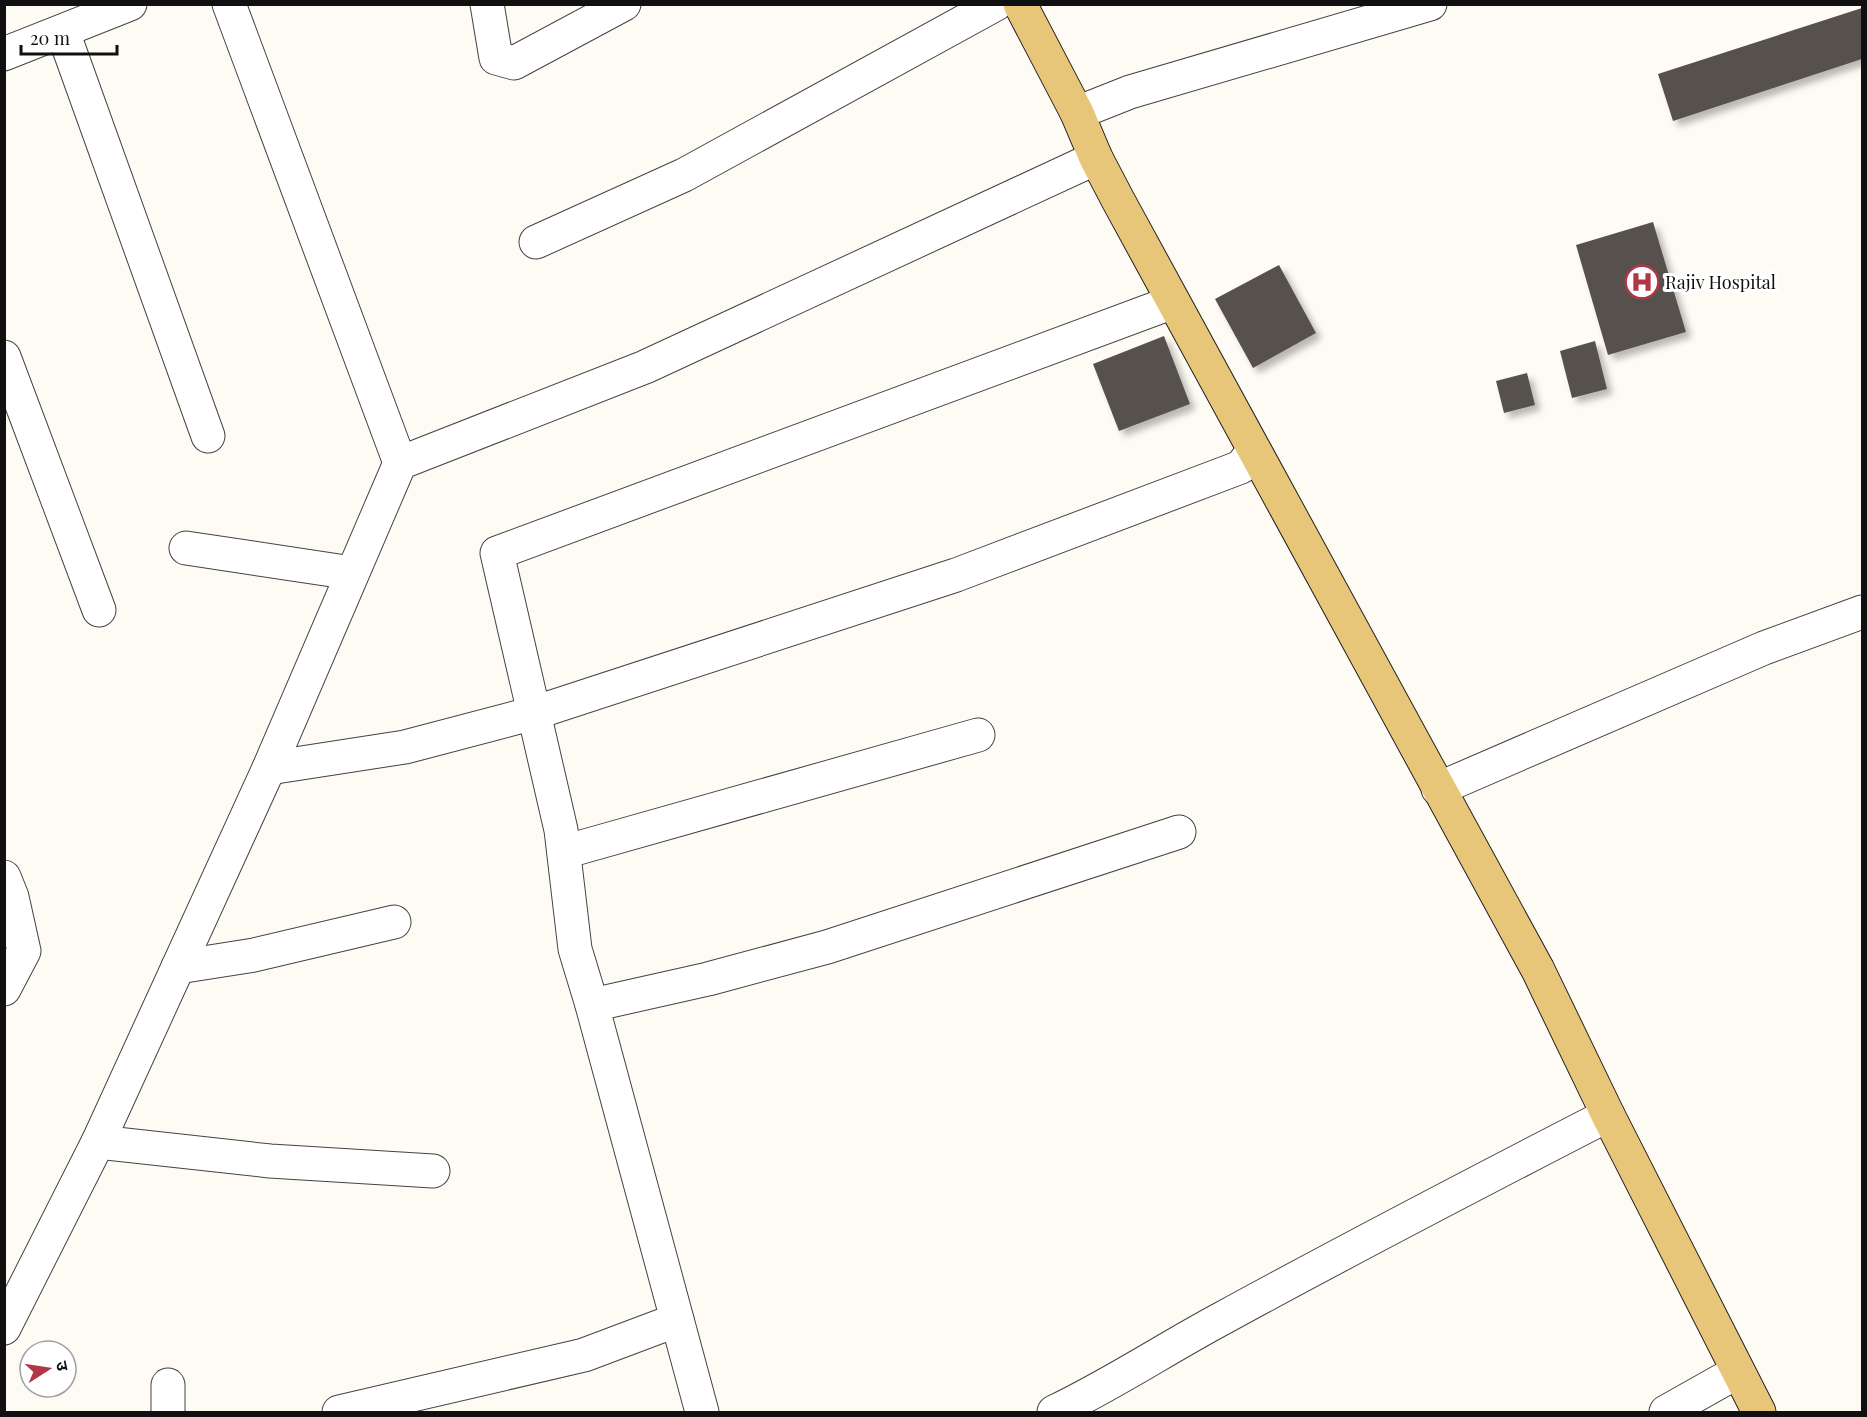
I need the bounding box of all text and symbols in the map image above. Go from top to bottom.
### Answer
scale bar [21,18,117,56]
text: 20 m [30,26,70,50]
hospital icon: Rajiv Hospital [1624,264,1660,300]
place label: Rajiv Hospital [1665,270,1776,294]
north arrow [18,1339,78,1399]
text: उ [52,1359,75,1373]

